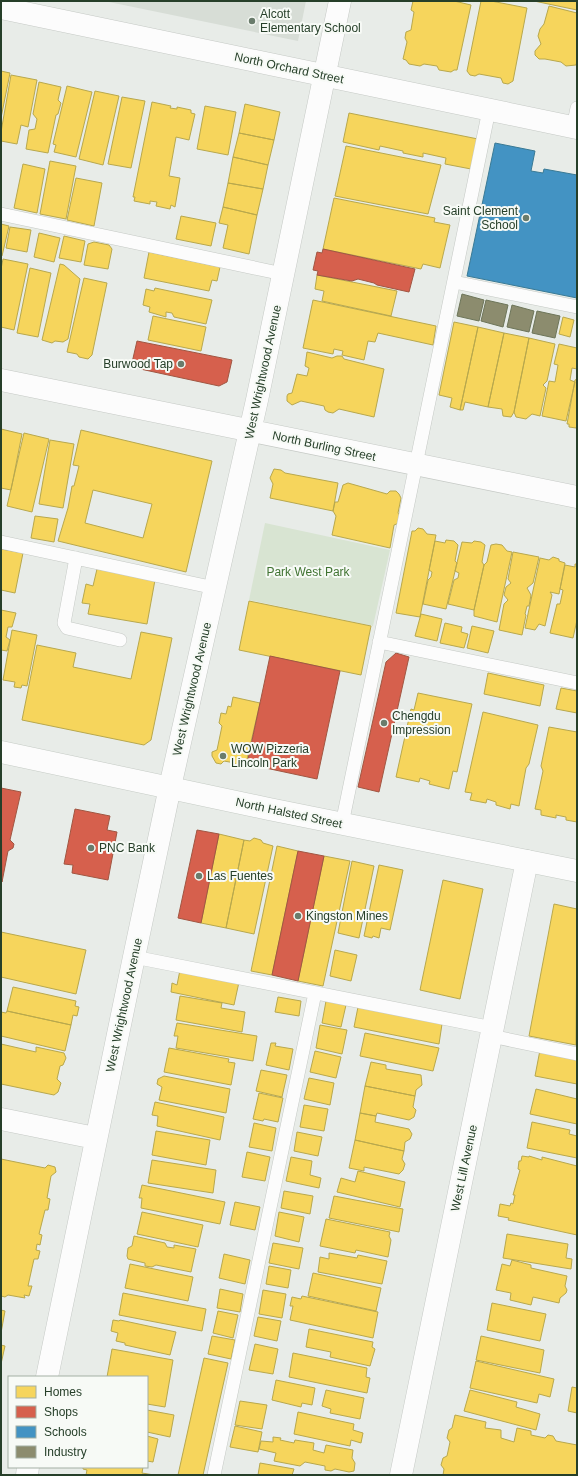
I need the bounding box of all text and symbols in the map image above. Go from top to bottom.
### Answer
place label: Alcott Elementary School [260,7,361,35]
marker: Alcott Elementary School [247,16,257,26]
street label: North Orchard Street [233,50,346,87]
place label: Saint Clement School [443,204,519,232]
marker: Saint Clement School [521,213,531,223]
street label: West Wrightwood Avenue [242,303,284,440]
place label: Burwood Tap [103,357,173,371]
marker: Burwood Tap [176,359,186,369]
street label: North Burling Street [271,428,378,464]
park label: Park West Park [266,565,351,579]
street label: West Wrightwood Avenue [170,620,214,757]
place label: Chengdu Impression [392,709,451,737]
marker: Chengdu Impression [379,718,389,728]
place label: WOW Pizzeria Lincoln Park [231,742,309,770]
marker: WOW Pizzeria Lincoln Park [218,751,228,761]
street label: North Halsted Street [234,795,344,831]
place label: PNC Bank [99,841,156,855]
marker: PNC Bank [86,843,96,853]
place label: Las Fuentes [207,869,273,883]
marker: Las Fuentes [194,871,204,881]
place label: Kingston Mines [306,909,388,923]
marker: Kingston Mines [293,911,303,921]
street label: West Wrightwood Avenue [103,936,145,1073]
street label: West Lill Avenue [448,1123,480,1213]
legend [8,1376,148,1468]
text: Homes [44,1385,82,1399]
text: Shops [44,1405,78,1419]
text: Schools [44,1425,87,1439]
text: Industry [44,1445,87,1459]

